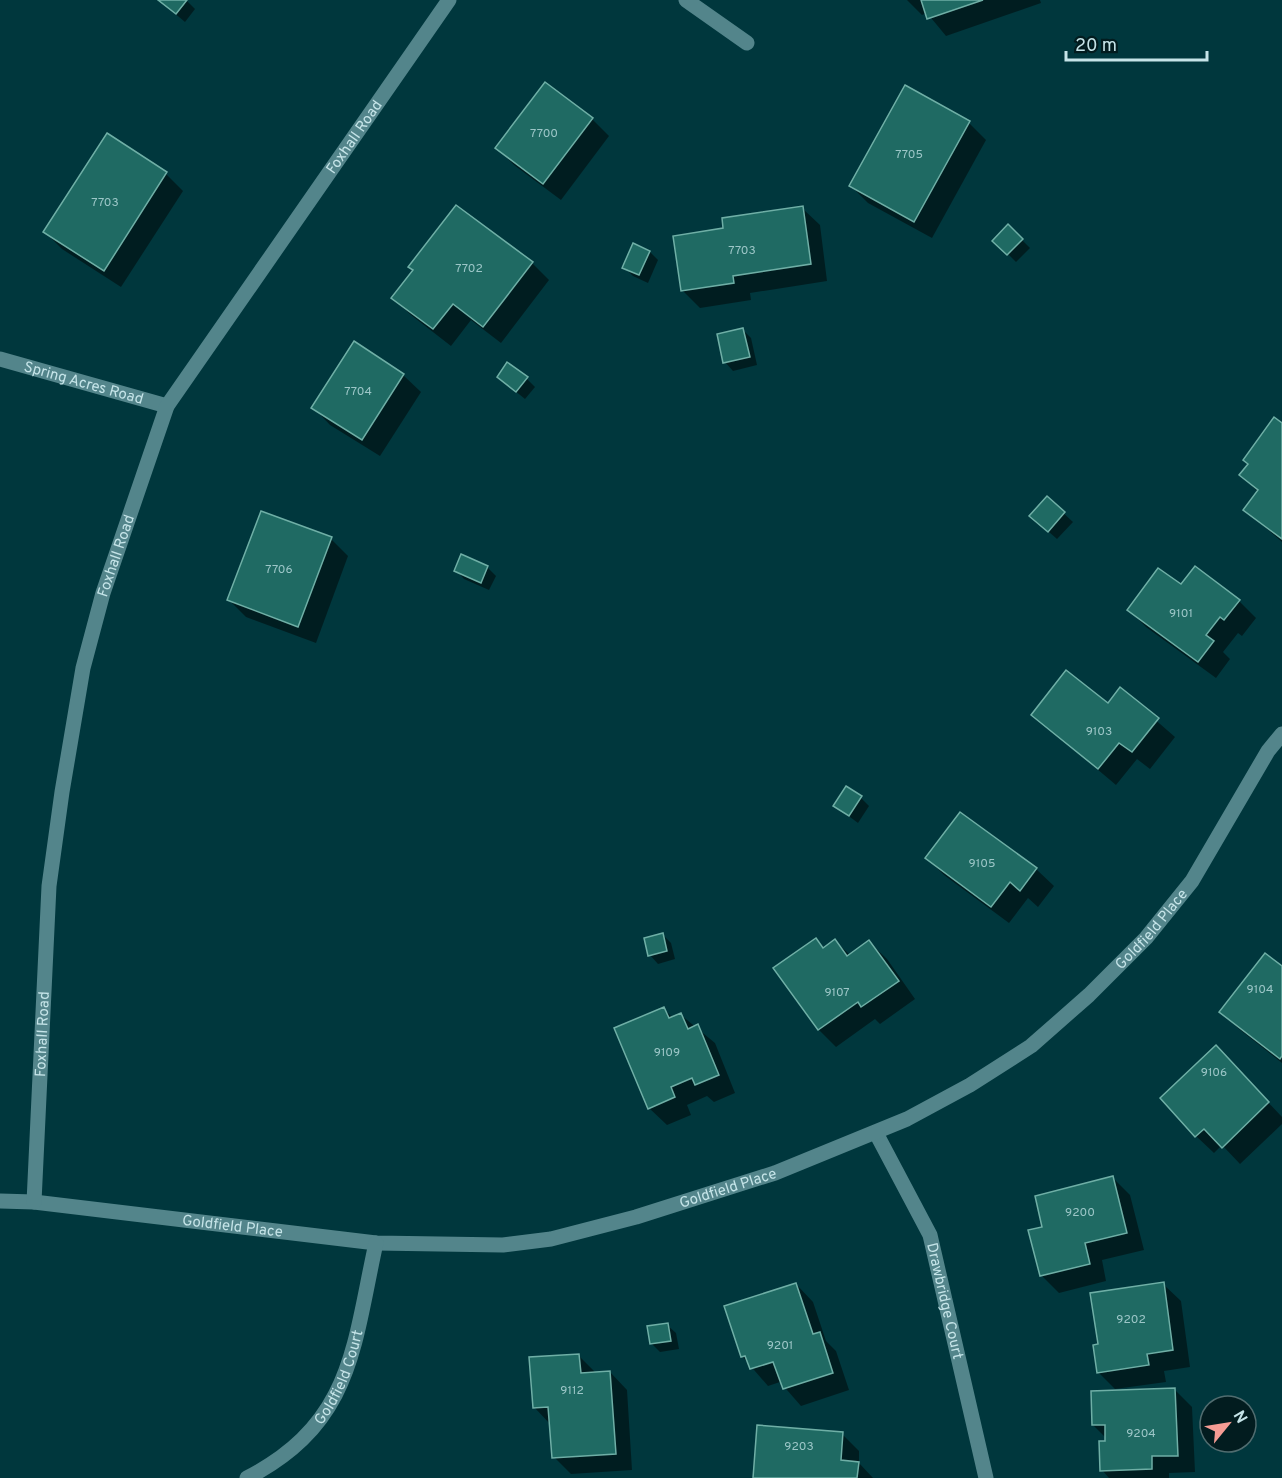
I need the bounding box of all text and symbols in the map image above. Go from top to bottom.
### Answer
scale bar [1066,24,1207,62]
text: 20 m [1075,35,1117,58]
street label: Foxhall Road [323,97,387,178]
house number: 7700 [530,126,558,142]
house number: 7705 [895,147,923,163]
house number: 7703 [91,195,119,211]
house number: 7703 [728,243,756,259]
house number: 7702 [455,261,483,277]
street label: Spring Acres Road [21,358,145,410]
house number: 7704 [344,384,372,400]
street label: Foxhall Road [94,513,140,600]
house number: 7706 [265,562,293,578]
house number: 9101 [1169,606,1193,622]
house number: 9103 [1086,724,1112,740]
house number: 9105 [969,856,995,872]
street label: Goldfield Place [1112,886,1193,974]
house number: 9104 [1247,982,1273,998]
house number: 9107 [824,985,850,1001]
street label: Foxhall Road [32,991,55,1077]
house number: 9109 [654,1045,680,1061]
house number: 9106 [1201,1065,1227,1081]
street label: Goldfield Place [677,1165,779,1214]
house number: 9200 [1065,1205,1095,1221]
street label: Goldfield Place [181,1212,284,1243]
street label: Drawbridge Court [921,1241,966,1361]
house number: 9202 [1116,1312,1146,1328]
street label: Goldfield Court [311,1328,369,1429]
house number: 9201 [767,1338,793,1354]
house number: 9112 [560,1383,584,1399]
north arrow [1198,1394,1258,1454]
text: N [1228,1408,1251,1427]
house number: 9204 [1126,1426,1156,1442]
house number: 9203 [784,1439,814,1455]

